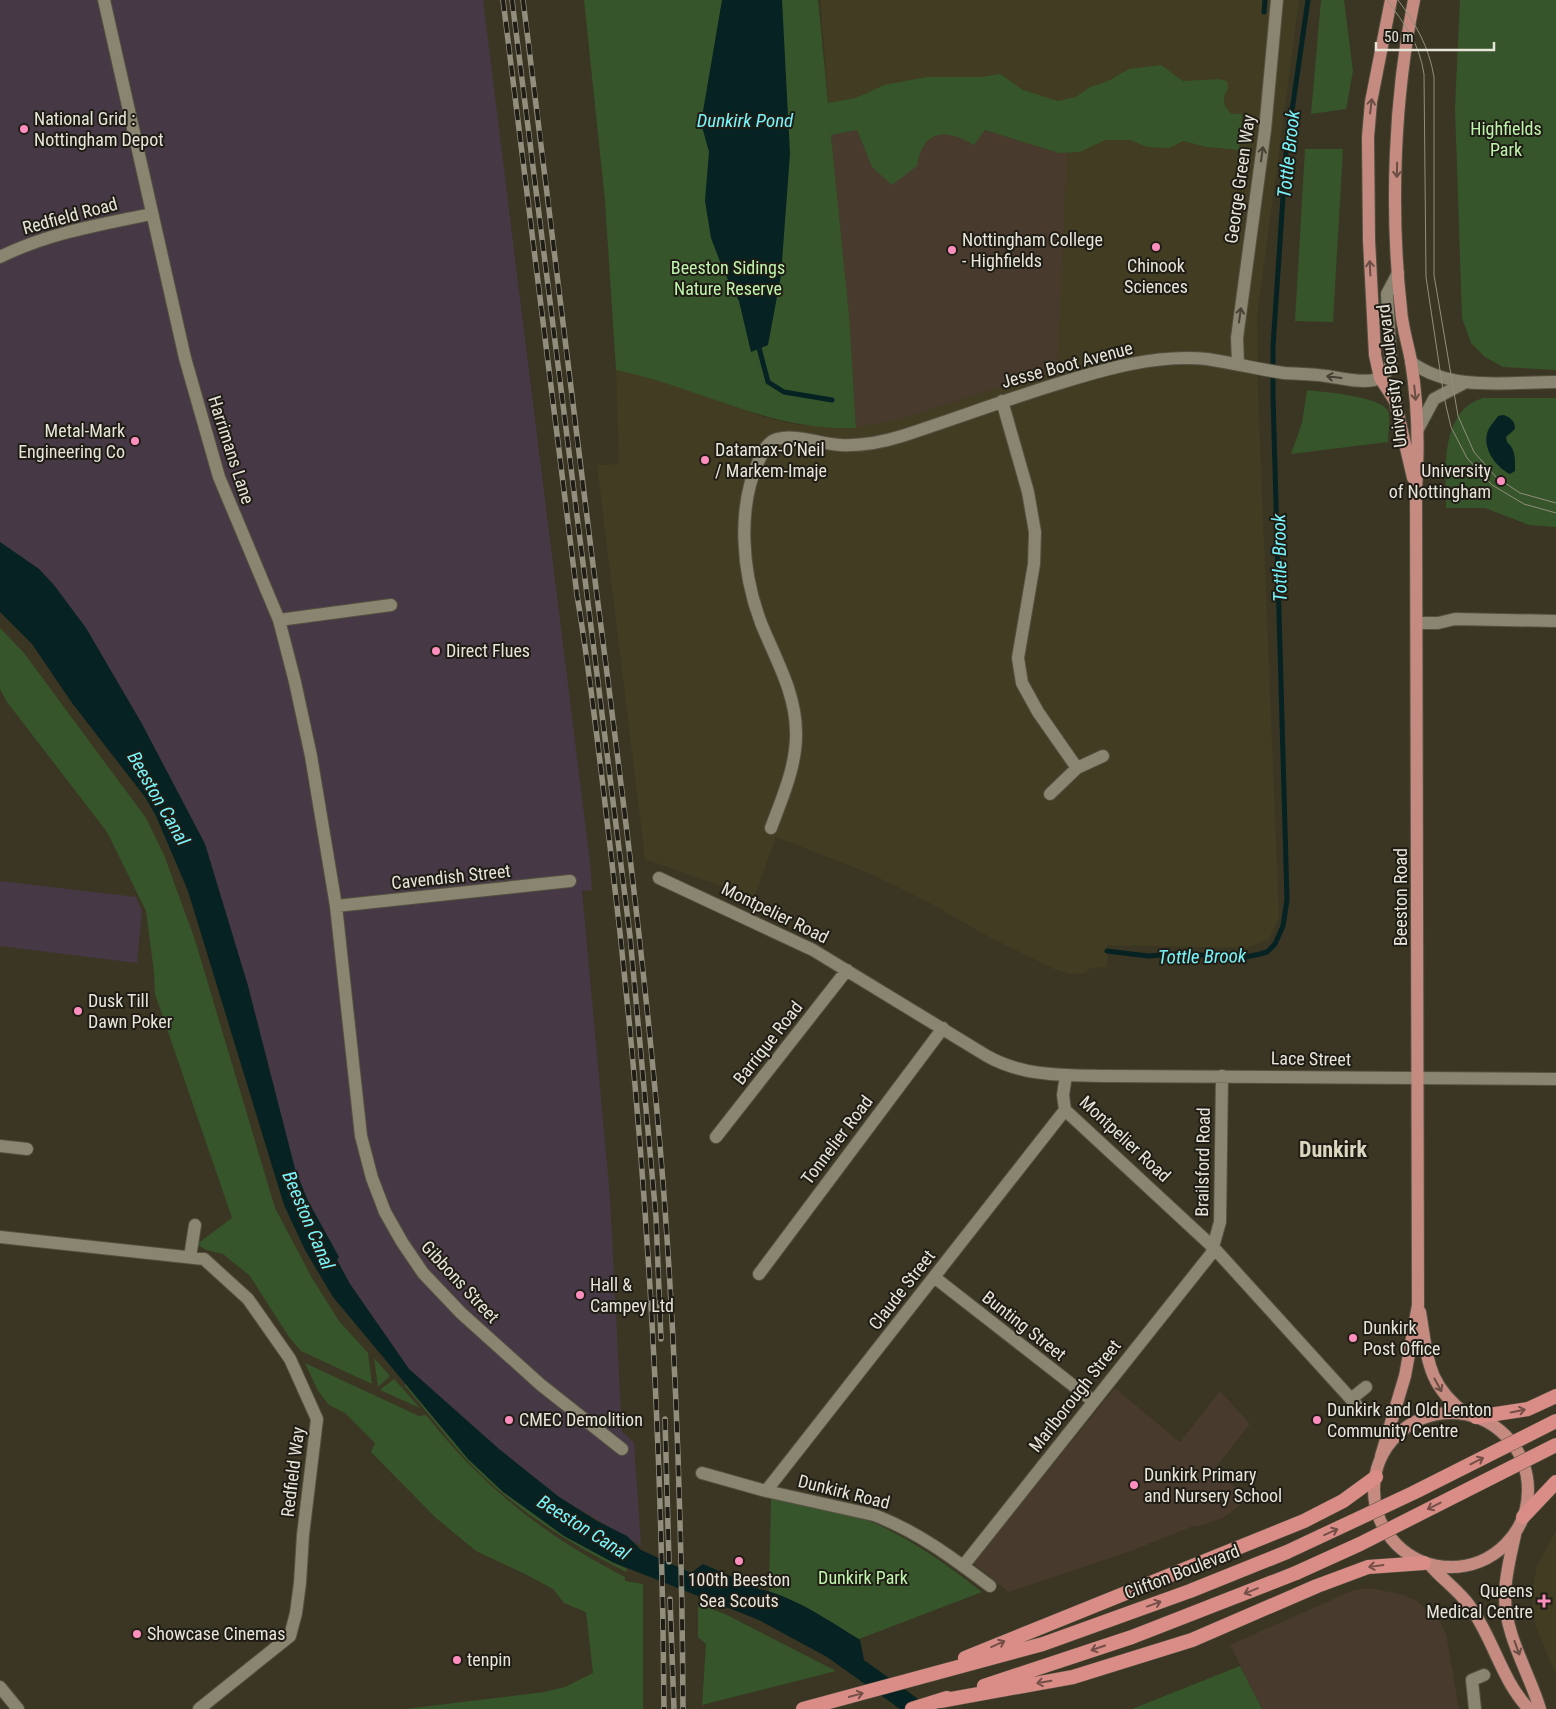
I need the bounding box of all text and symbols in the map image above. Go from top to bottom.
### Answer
scale bar [1376,20,1494,52]
text: 50 m [1384,28,1414,46]
one-way arrow [1366,98,1376,114]
place label: National Grid : Nottingham Depot [34,108,164,150]
water label: Tottle Brook [1272,108,1305,199]
water label: Dunkirk Pond [697,109,794,132]
street label: George Green Way [1220,113,1259,245]
park label: Highfields Park [1470,118,1542,160]
marker: National Grid : Nottingham Depot [18,123,30,135]
one-way arrow [1257,146,1267,162]
one-way arrow [1392,162,1402,178]
street label: Redfield Road [20,193,120,238]
place label: Nottingham College - Highfields [962,229,1103,271]
marker: Chinook Sciences [1150,241,1162,253]
marker: Nottingham College - Highfields [946,244,958,256]
place label: Chinook Sciences [1124,255,1188,297]
park label: Beeston Sidings Nature Reserve [671,257,785,299]
one-way arrow [1366,260,1375,276]
street label: University Boulevard [1372,303,1411,449]
one-way arrow [1235,307,1245,323]
street label: Jesse Boot Avenue [999,337,1135,392]
one-way arrow [1326,372,1342,382]
one-way arrow [1410,385,1420,401]
street label: Harrimans Lane [204,393,259,507]
place label: Metal-Mark Engineering Co [18,420,125,462]
marker: Metal-Mark Engineering Co [129,435,141,447]
place label: Datamax-O’Neil / Markem-Imaje [715,439,827,481]
marker: Datamax-O’Neil / Markem-Imaje [699,454,711,466]
place label: University of Nottingham [1389,460,1491,502]
marker: University of Nottingham [1495,475,1507,487]
water label: Tottle Brook [1267,513,1292,602]
place label: Direct Flues [446,640,530,661]
marker: Direct Flues [430,645,442,657]
water label: Beeston Canal [122,747,195,850]
street label: Beeston Road [1390,848,1411,946]
street label: Cavendish Street [390,860,512,893]
street label: Montpelier Road [718,878,832,948]
water label: Tottle Brook [1158,944,1247,969]
place label: Dusk Till Dawn Poker [88,990,173,1032]
street label: Barrique Road [729,997,807,1089]
marker: Dusk Till Dawn Poker [72,1005,84,1017]
street label: Lace Street [1271,1047,1351,1070]
street label: Tonnelier Road [796,1091,877,1188]
street label: Montpelier Road [1076,1091,1175,1186]
street label: Brailsford Road [1191,1107,1214,1217]
district label: Dunkirk [1299,1137,1367,1162]
water label: Beeston Canal [277,1167,340,1274]
street label: Gibbons Street [417,1236,504,1327]
street label: Claude Street [864,1246,939,1334]
place label: Hall & Campey Ltd [590,1274,674,1316]
street label: Bunting Street [978,1286,1070,1365]
marker: Hall & Campey Ltd [574,1289,586,1301]
place label: Dunkirk Post Office [1363,1317,1441,1359]
marker: Dunkirk Post Office [1347,1332,1359,1344]
street label: Marlborough Street [1024,1335,1125,1456]
one-way arrow [1433,1378,1443,1393]
place label: Dunkirk and Old Lenton Community Centre [1327,1399,1492,1441]
one-way arrow [1509,1406,1525,1416]
place label: CMEC Demolition [519,1409,643,1430]
marker: CMEC Demolition [503,1414,515,1426]
marker: Dunkirk and Old Lenton Community Centre [1311,1414,1323,1426]
street label: Redfield Way [277,1425,309,1518]
one-way arrow [1470,1455,1485,1465]
place label: Dunkirk Primary and Nursery School [1144,1464,1282,1506]
street label: Dunkirk Road [796,1470,892,1513]
marker: Dunkirk Primary and Nursery School [1128,1479,1140,1491]
water label: Beeston Canal [533,1490,635,1565]
one-way arrow [1427,1502,1442,1511]
one-way arrow [1323,1526,1338,1536]
street label: Clifton Boulevard [1121,1540,1242,1603]
marker: 100th Beeston Sea Scouts [733,1555,745,1567]
one-way arrow [1368,1562,1384,1572]
park label: Dunkirk Park [818,1567,908,1588]
place label: 100th Beeston Sea Scouts [688,1569,790,1611]
place label: Queens Medical Centre [1426,1580,1533,1622]
one-way arrow [1243,1588,1258,1597]
marker: Queens Medical Centre [1537,1594,1551,1608]
one-way arrow [1146,1598,1162,1608]
place label: Showcase Cinemas [147,1623,285,1644]
marker: Showcase Cinemas [131,1628,143,1640]
one-way arrow [990,1638,1005,1648]
one-way arrow [1513,1640,1522,1656]
one-way arrow [1091,1644,1107,1654]
place label: tenpin [467,1649,511,1670]
marker: tenpin [451,1654,463,1666]
one-way arrow [1036,1678,1052,1688]
one-way arrow [848,1690,864,1699]

